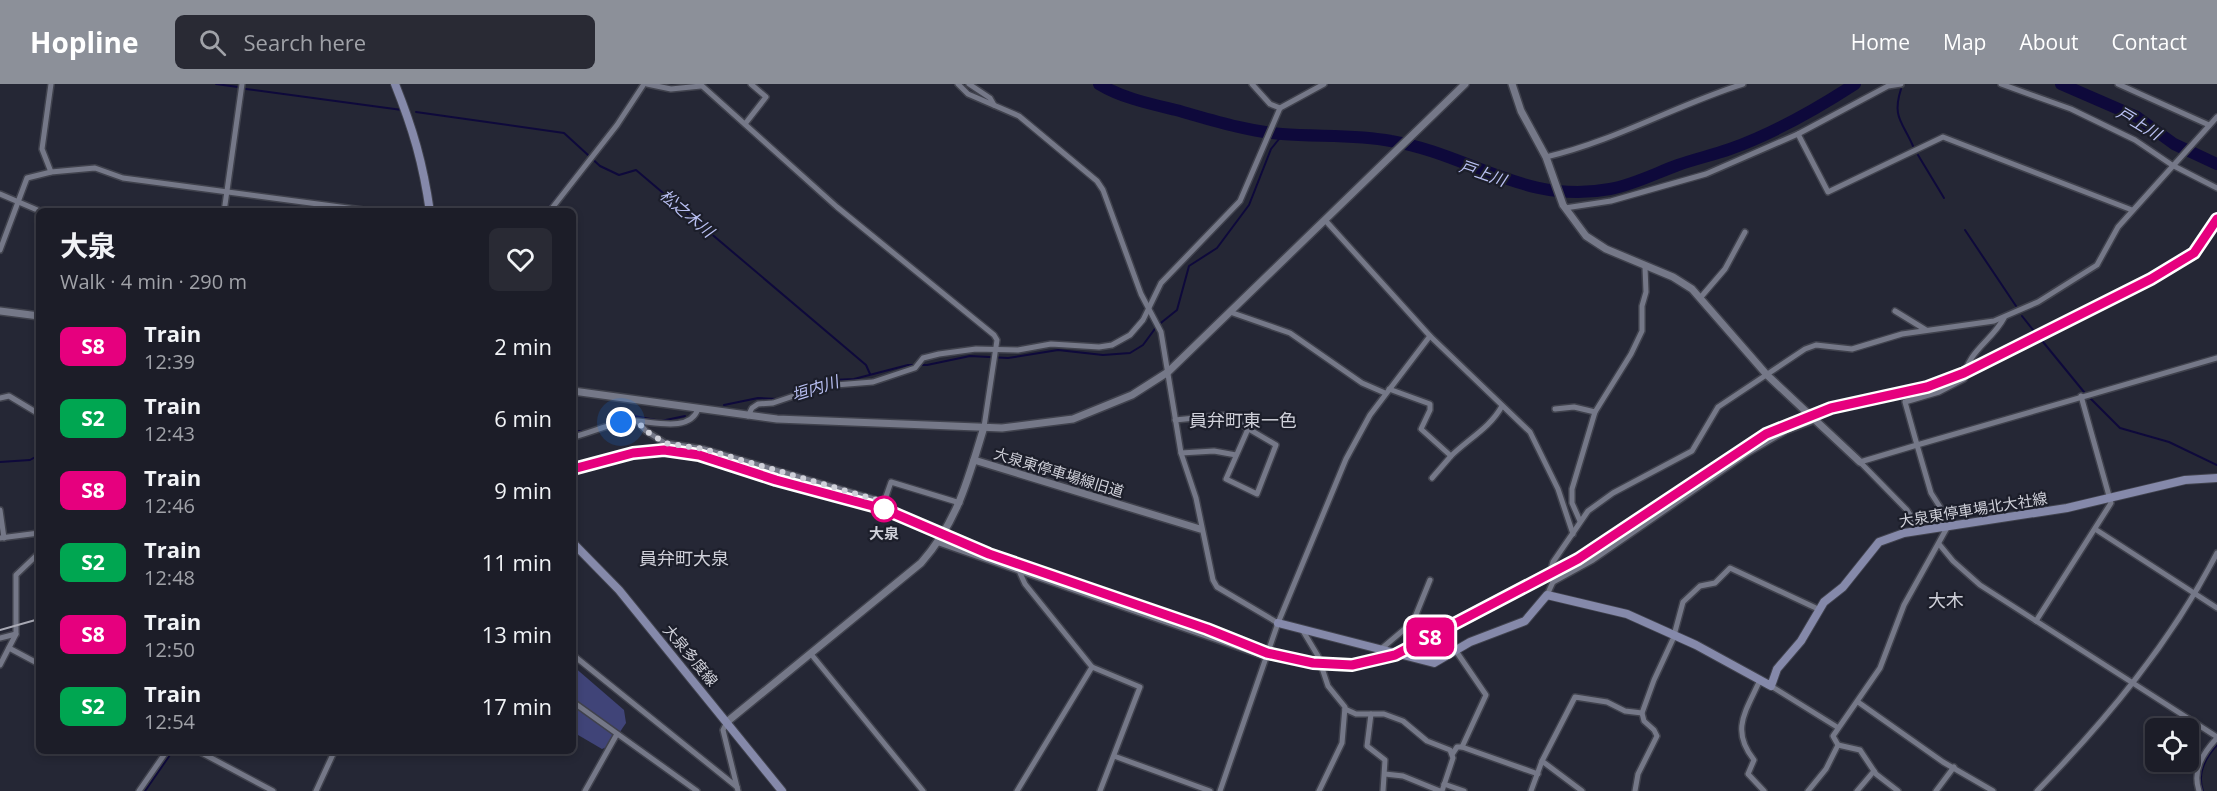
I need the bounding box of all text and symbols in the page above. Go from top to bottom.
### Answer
search box [175,15,595,69]
text: Hopline [30,23,139,61]
icon: search [196,26,229,59]
text: Search here [244,27,366,57]
text: Home [1851,28,1910,56]
text: Map [1943,28,1986,56]
text: About [2019,28,2079,56]
text: Contact [2112,28,2187,56]
water label: 戸上川 [2113,101,2167,146]
water label: 戸上川 [1457,155,1511,192]
water label: 松之木川 [655,184,720,243]
text: 大泉 [60,226,116,264]
button: heart [489,228,552,291]
text: Walk · 4 min · 290 m [60,268,247,295]
text: Train [144,318,201,348]
text: 2 min [494,331,552,361]
text: S8 [81,332,105,360]
text: 12:39 [144,348,195,375]
water label: 垣内川 [789,370,843,406]
text: Train [144,390,201,420]
text: 6 min [494,403,552,433]
text: S2 [81,404,105,432]
your location [606,407,636,437]
district label: 員弁町東一色 [1189,408,1297,432]
text: 12:43 [144,420,195,447]
street label: 大泉東停車場線旧道 [992,443,1126,501]
text: Train [144,462,201,492]
text: 9 min [494,475,552,505]
text: S8 [81,476,105,504]
street label: 大泉東停車場北大社線 [1897,487,2049,531]
text: 12:46 [144,492,195,519]
marker: 大泉 [871,496,897,522]
place label: 大泉 [869,523,899,543]
text: Train [144,534,201,564]
district label: 員弁町大泉 [639,546,729,570]
text: 11 min [482,547,552,577]
text: S2 [81,548,105,576]
text: 12:48 [144,564,195,591]
district label: 大木 [1928,588,1964,612]
text: Train [144,606,201,636]
line badge: S8 [1403,618,1457,656]
text: 13 min [482,619,552,649]
text: S8 [81,620,105,648]
street label: 大泉多度線 [659,620,723,690]
text: S8 [1418,623,1442,651]
text: 12:50 [144,636,195,663]
text: Train [144,678,201,708]
text: 17 min [482,691,552,721]
text: S2 [81,692,105,720]
text: 12:54 [144,708,195,735]
map controls [2145,718,2199,772]
button: locate [2145,718,2199,772]

